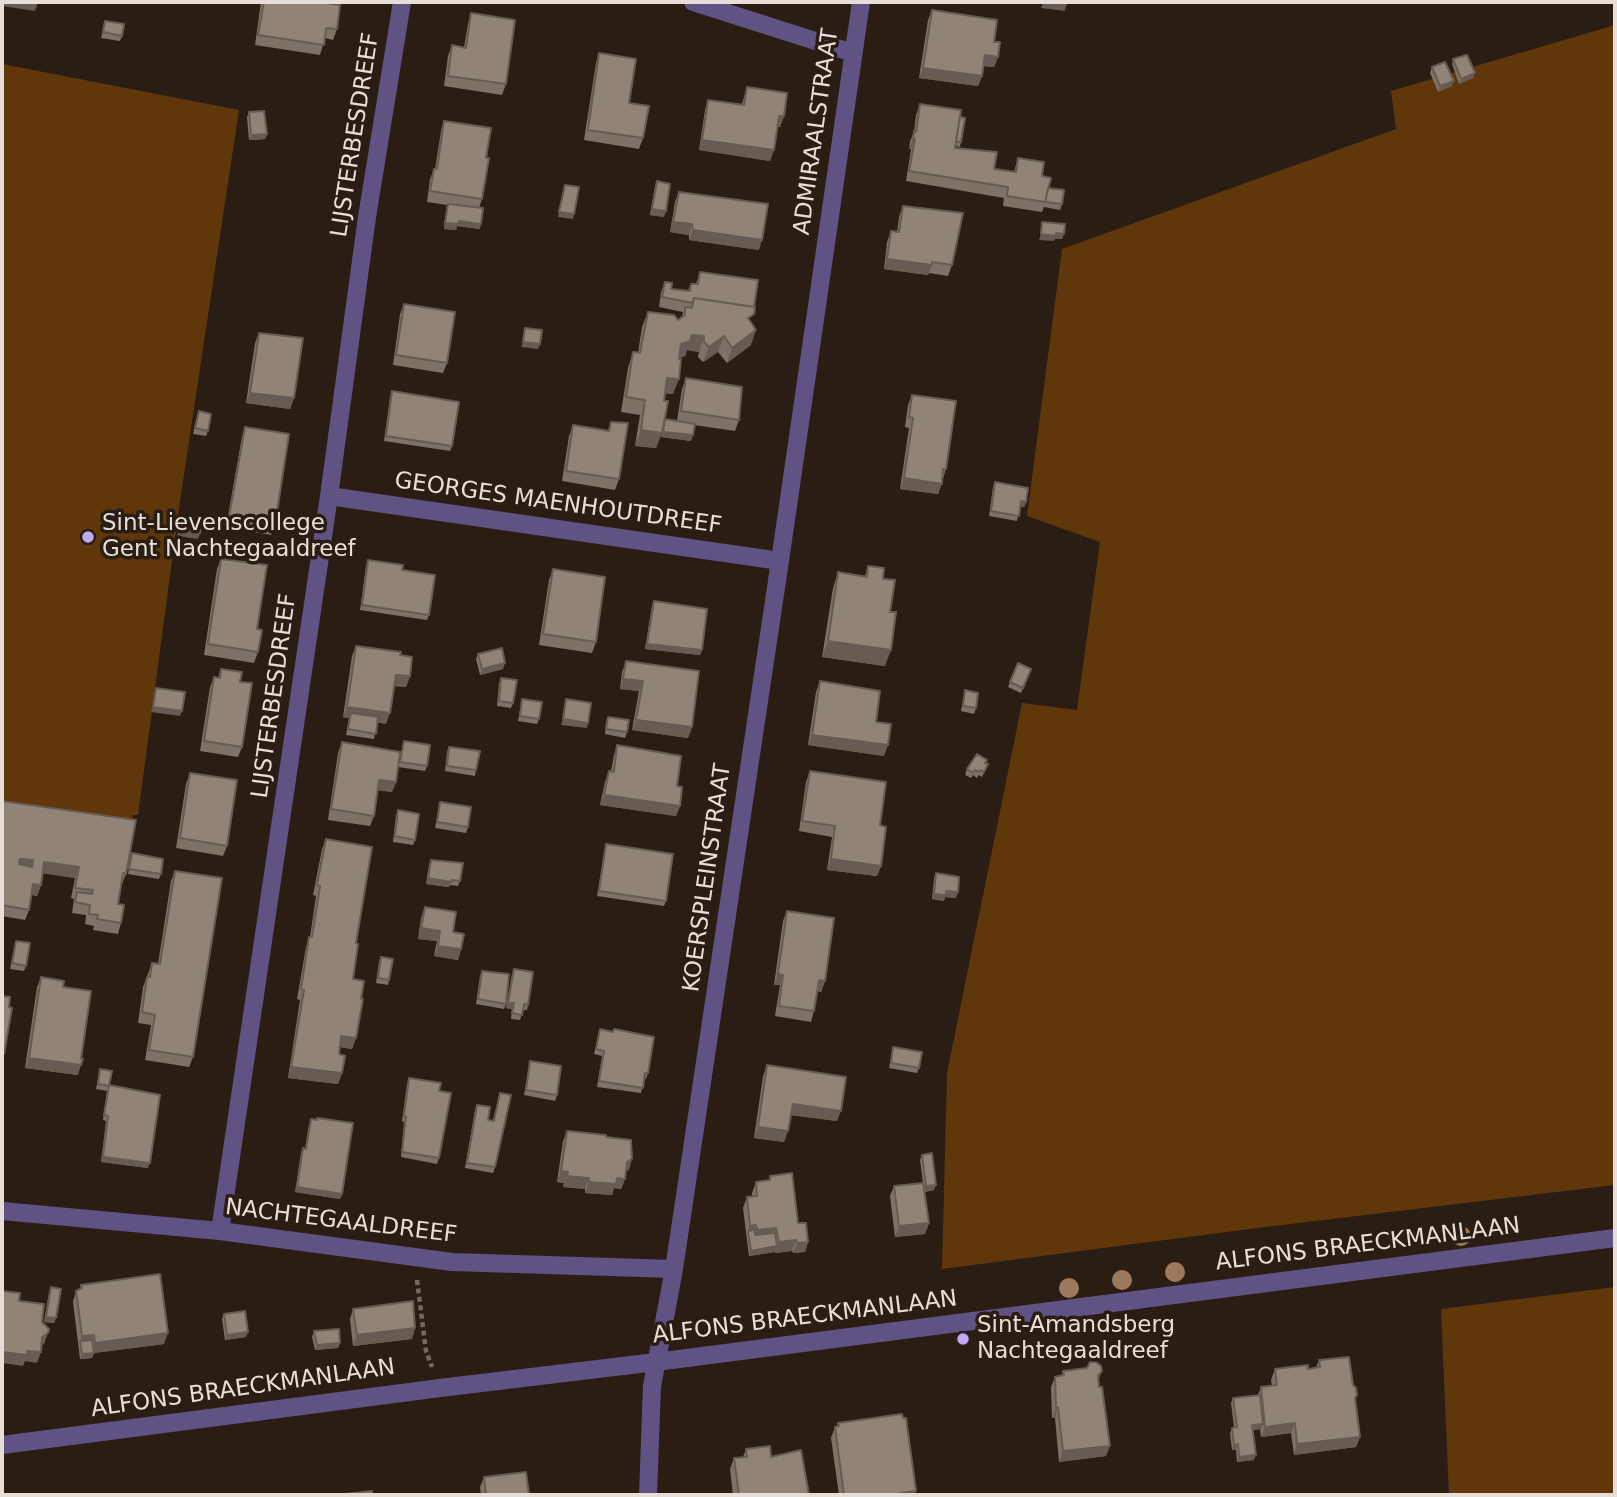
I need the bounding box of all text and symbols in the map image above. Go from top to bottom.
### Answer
street label: ADMIRAALSTRAAT [789,27,845,237]
street label: LIJSTERBESDREEF [326,31,386,239]
street label: GEORGES MAENHOUTDREEF [393,467,723,541]
place label: Sint-Lievenscollege Gent Nachtegaaldreef [102,510,356,564]
marker: Sint-Lievenscollege Gent Nachtegaaldreef [80,529,96,545]
street label: LIJSTERBESDREEF [247,592,303,800]
street label: KOERSPLEINSTRAAT [678,762,738,994]
street label: NACHTEGAALDREEF [224,1194,458,1250]
street label: ALFONS BRAECKMANLAAN [1214,1213,1522,1277]
street label: ALFONS BRAECKMANLAAN [651,1286,959,1350]
place label: Sint-Amandsberg Nachtegaaldreef [977,1312,1175,1366]
marker: Sint-Amandsberg Nachtegaaldreef [955,1331,971,1347]
street label: ALFONS BRAECKMANLAAN [89,1354,397,1424]

